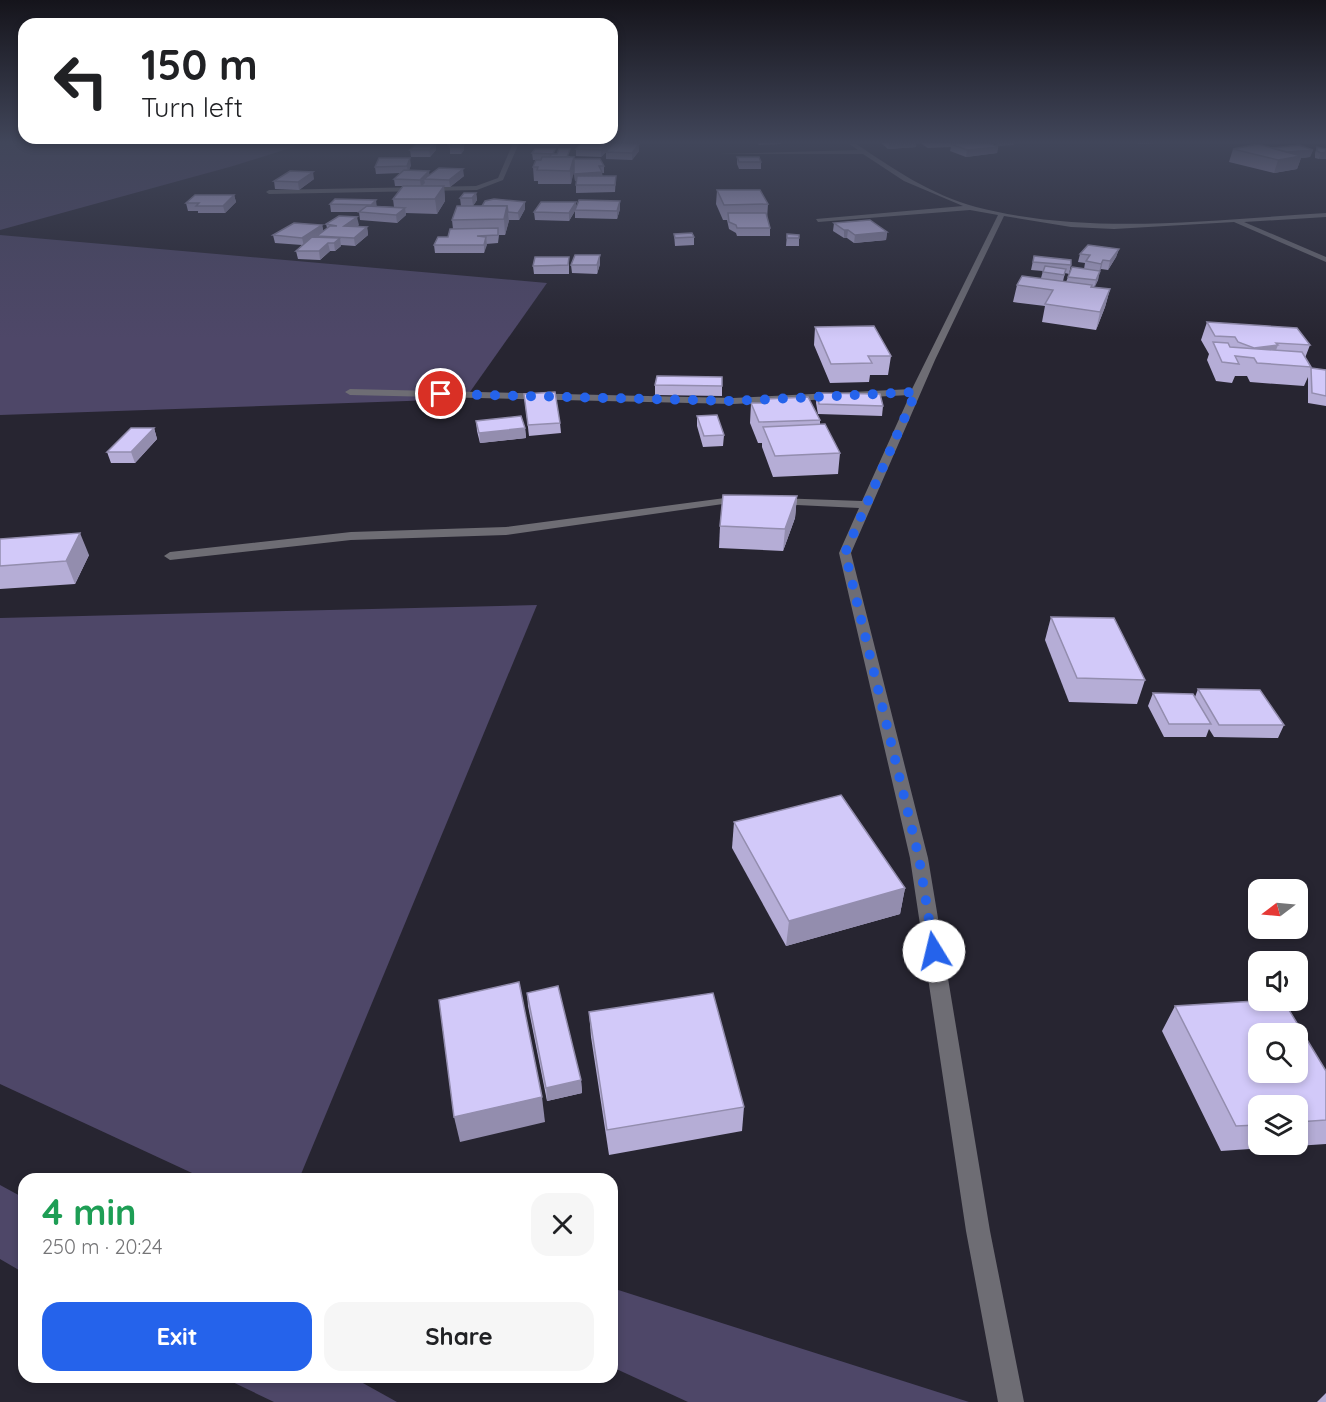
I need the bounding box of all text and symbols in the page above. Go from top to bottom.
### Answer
text: 150 m [141,38,258,91]
icon: left [42,42,120,120]
text: Turn left [141,90,243,124]
pin [415,368,466,419]
icon: arrive [424,377,457,410]
north arrow [1248,879,1308,939]
map controls [1248,879,1308,1155]
position arrow [902,919,966,983]
button: sound [1248,951,1308,1011]
button: search [1248,1023,1308,1083]
button: layers [1248,1095,1308,1155]
text: 4 min [42,1189,136,1234]
button: close [531,1193,594,1256]
text: 250 m · 20:24 [42,1234,162,1259]
button: Exit [42,1302,312,1371]
button: Share [324,1302,594,1371]

